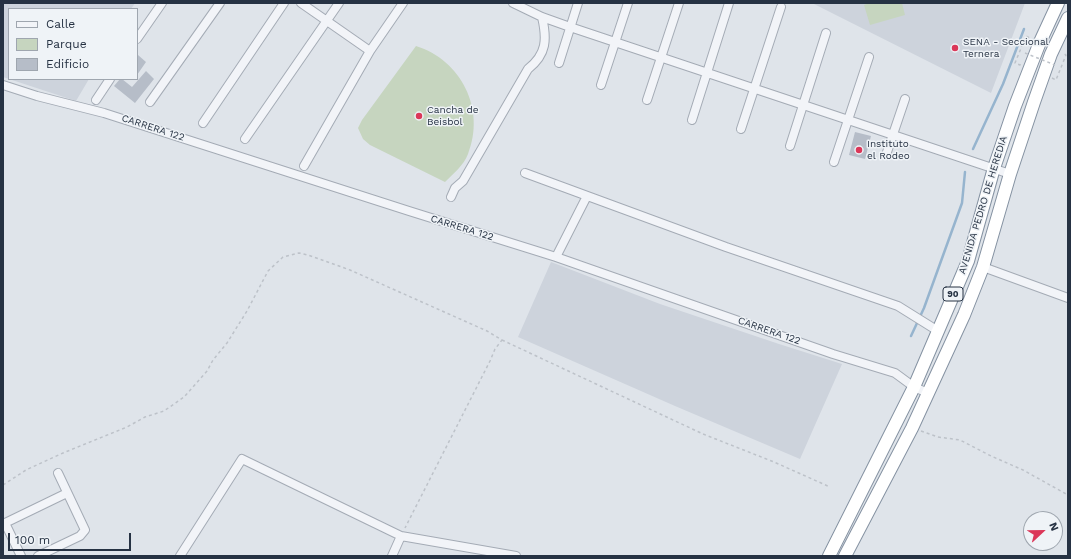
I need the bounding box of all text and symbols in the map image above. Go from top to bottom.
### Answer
legend [8,8,138,80]
text: Calle [46,17,75,31]
place label: SENA - Seccional Ternera [963,36,1049,60]
text: Parque [46,37,87,51]
marker: SENA - Seccional Ternera [950,43,960,53]
text: Edificio [46,57,89,71]
place label: Cancha de Beisbol [427,104,479,128]
marker: Cancha de Beisbol [414,111,424,121]
street label: CARRERA 122 [120,112,186,144]
street label: AVENIDA PEDRO DE HEREDIA [956,134,1010,276]
place label: Instituto el Rodeo [867,138,910,162]
marker: Instituto el Rodeo [854,145,864,155]
street label: CARRERA 122 [429,213,495,243]
road number: 90 [943,287,963,301]
street label: CARRERA 122 [736,315,802,347]
north arrow [1023,511,1063,551]
text: N [1046,520,1061,533]
scale bar [10,525,133,551]
text: 100 m [15,533,50,547]

